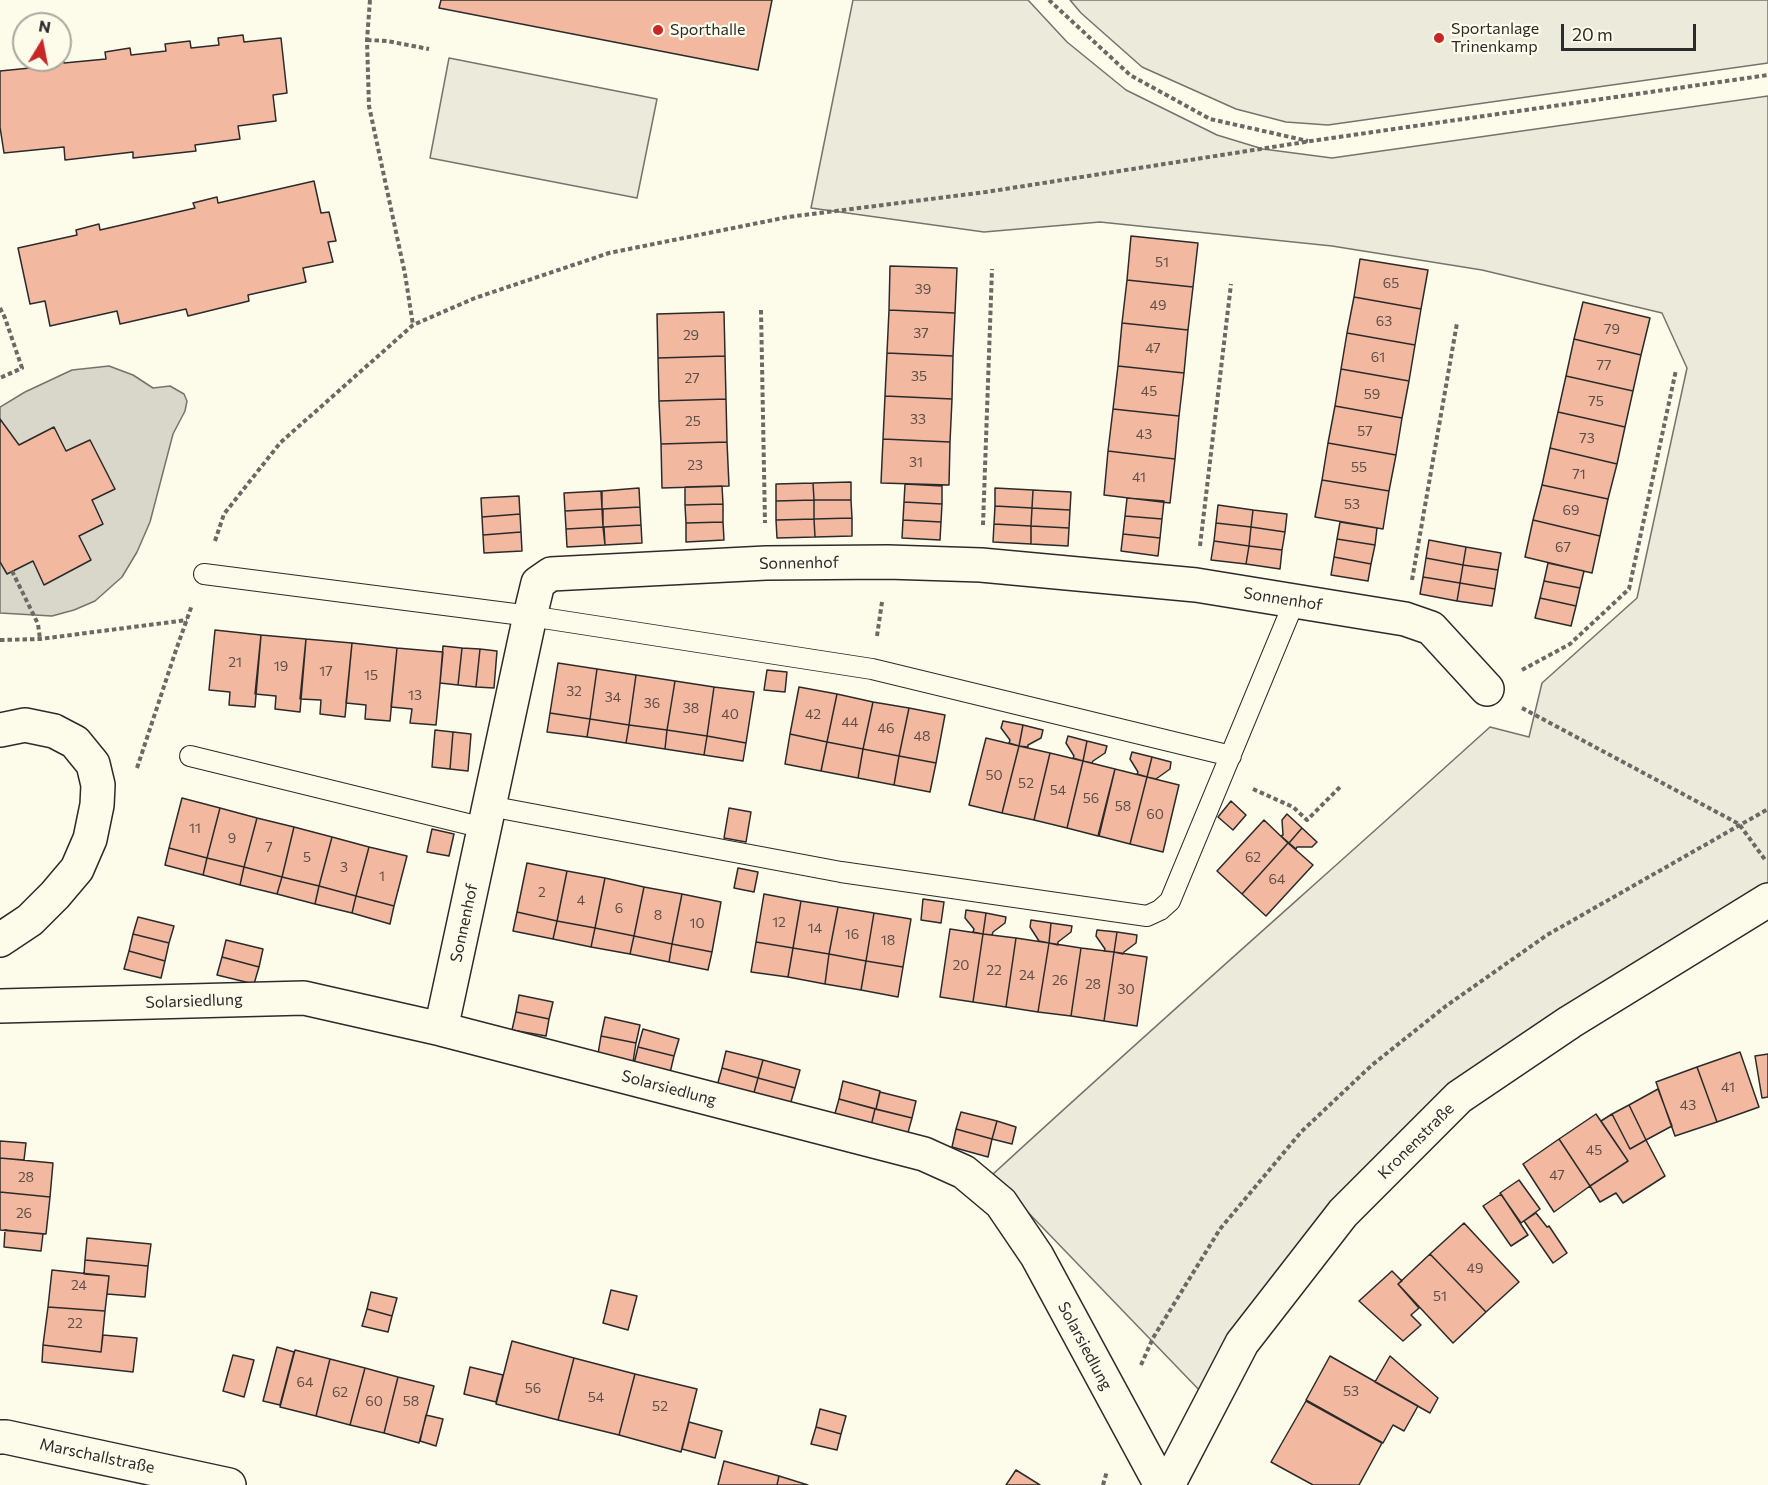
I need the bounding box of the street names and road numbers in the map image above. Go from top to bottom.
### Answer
street label: Sonnenhof [759,553,839,573]
street label: Sonnenhof [1242,583,1324,615]
street label: Sonnenhof [446,882,482,964]
street label: Solarsiedlung [145,990,243,1012]
street label: Solarsiedlung [619,1066,719,1110]
street label: Kronenstraße [1374,1099,1458,1183]
street label: Solarsiedlung [1054,1298,1116,1394]
street label: Marschallstraße [38,1434,156,1478]

